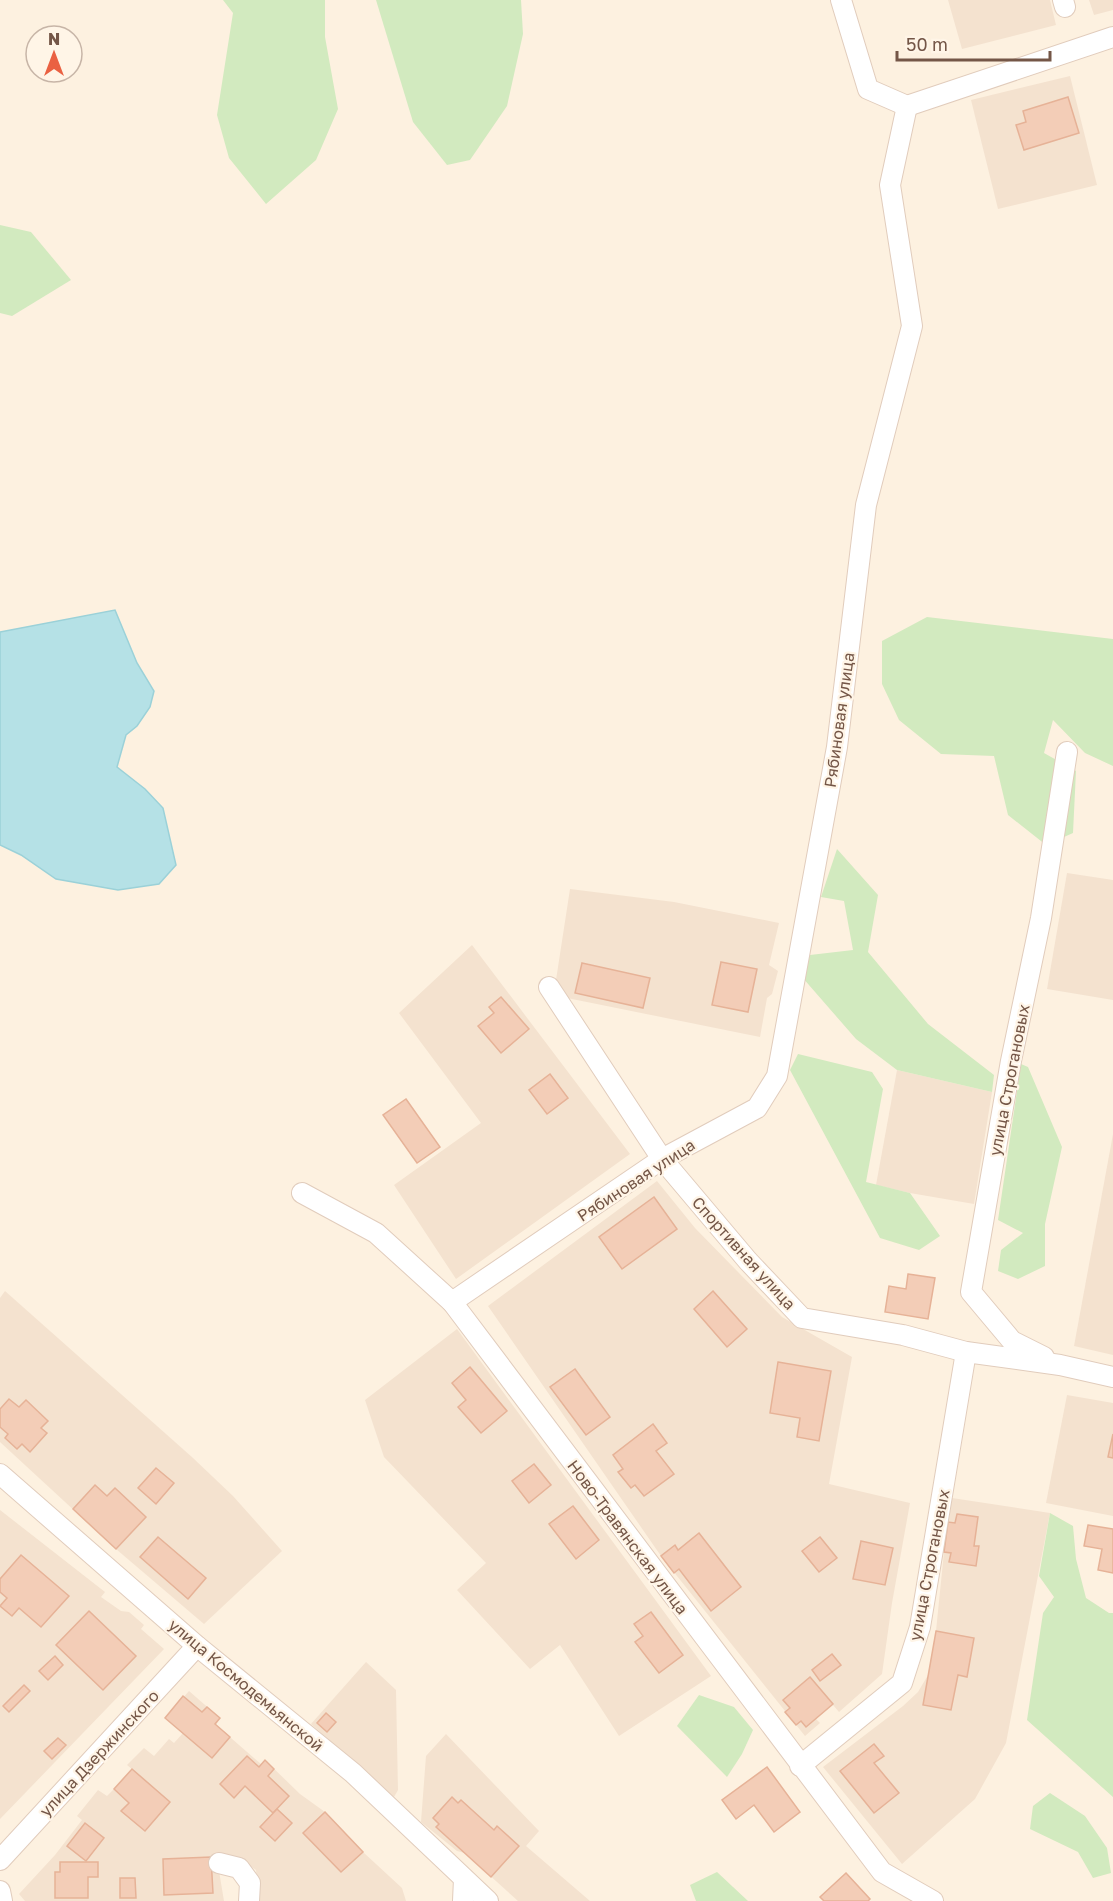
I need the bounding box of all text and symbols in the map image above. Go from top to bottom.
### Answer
north arrow [24,24,84,84]
scale bar [897,24,1050,62]
text: N [48,29,60,49]
text: 50 m [906,33,948,55]
street label: Рябиновая улица [820,651,858,789]
street label: улица Строгановых [984,1002,1034,1158]
street label: Рябиновая улица [573,1134,699,1226]
street label: Спортивная улица [688,1192,800,1314]
street label: Ново-Травянская улица [563,1456,693,1618]
street label: улица Строгановых [904,1487,954,1643]
street label: улица Космодемьянской [165,1614,327,1756]
street label: улица Дзержинского [35,1686,163,1820]

